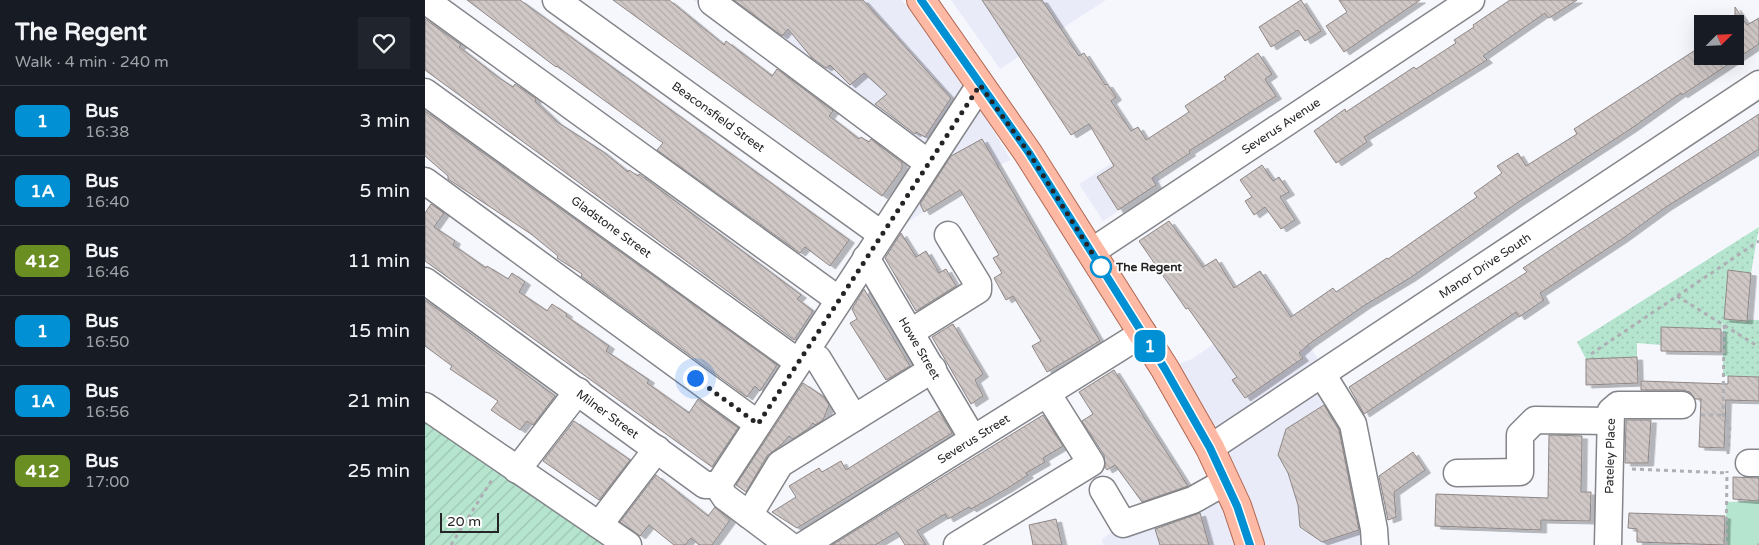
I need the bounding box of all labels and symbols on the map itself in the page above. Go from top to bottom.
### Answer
north arrow [1694,15,1744,65]
street label: Beaconsfield Street [669,79,768,155]
street label: Severus Avenue [1239,95,1323,157]
street label: Gladstone Street [569,193,654,261]
street label: Manor Drive South [1436,230,1534,301]
marker: The Regent [1090,256,1112,278]
place label: The Regent [1115,260,1182,275]
street label: Howe Street [896,315,943,382]
line badge: 1 [1134,330,1166,362]
your location [683,366,708,391]
street label: Milner Street [574,387,642,442]
street label: Severus Street [935,411,1013,467]
street label: Pateley Place [1602,418,1618,494]
scale bar [440,510,499,533]

